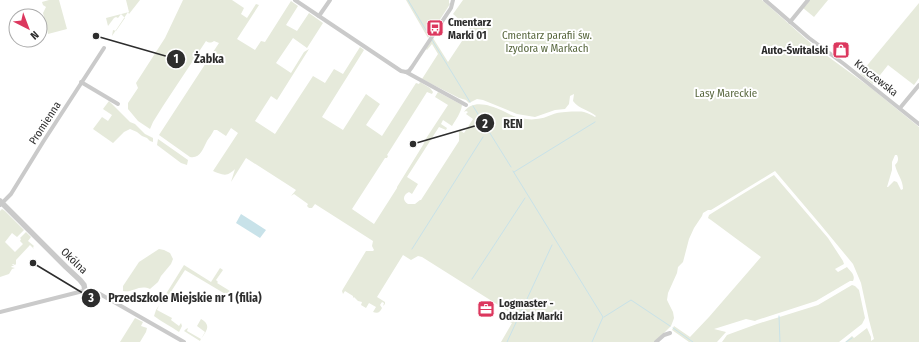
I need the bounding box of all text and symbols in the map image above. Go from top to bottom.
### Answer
north arrow [8,8,48,48]
place label: Cmentarz Marki 01 [448,16,492,42]
bus stop icon: Cmentarz Marki 01 [425,18,445,38]
text: N [28,28,41,42]
park label: Cmentarz parafii św. Izydora w Markach [502,29,592,55]
shop icon: Auto-Świtalski [831,40,851,60]
place label: Auto-Świtalski [761,43,828,57]
callout: Żabka [166,47,232,71]
text: Żabka [194,51,224,66]
text: 1 [173,52,179,66]
street label: Kroczewska [852,57,900,99]
park label: Lasy Mareckie [695,87,757,100]
street label: Promienna [26,99,64,147]
callout: REN [475,111,531,135]
text: 2 [481,117,488,131]
text: REN [503,117,523,131]
street label: Okólna [58,245,90,277]
callout: Przedszkole Miejskie nr 1 (filia) [81,286,270,310]
text: 3 [87,291,94,305]
text: Przedszkole Miejskie nr 1 (filia) [108,291,262,305]
place label: Logmaster - Oddział Marki [499,297,563,323]
office icon: Logmaster - Oddział Marki [476,299,496,319]

